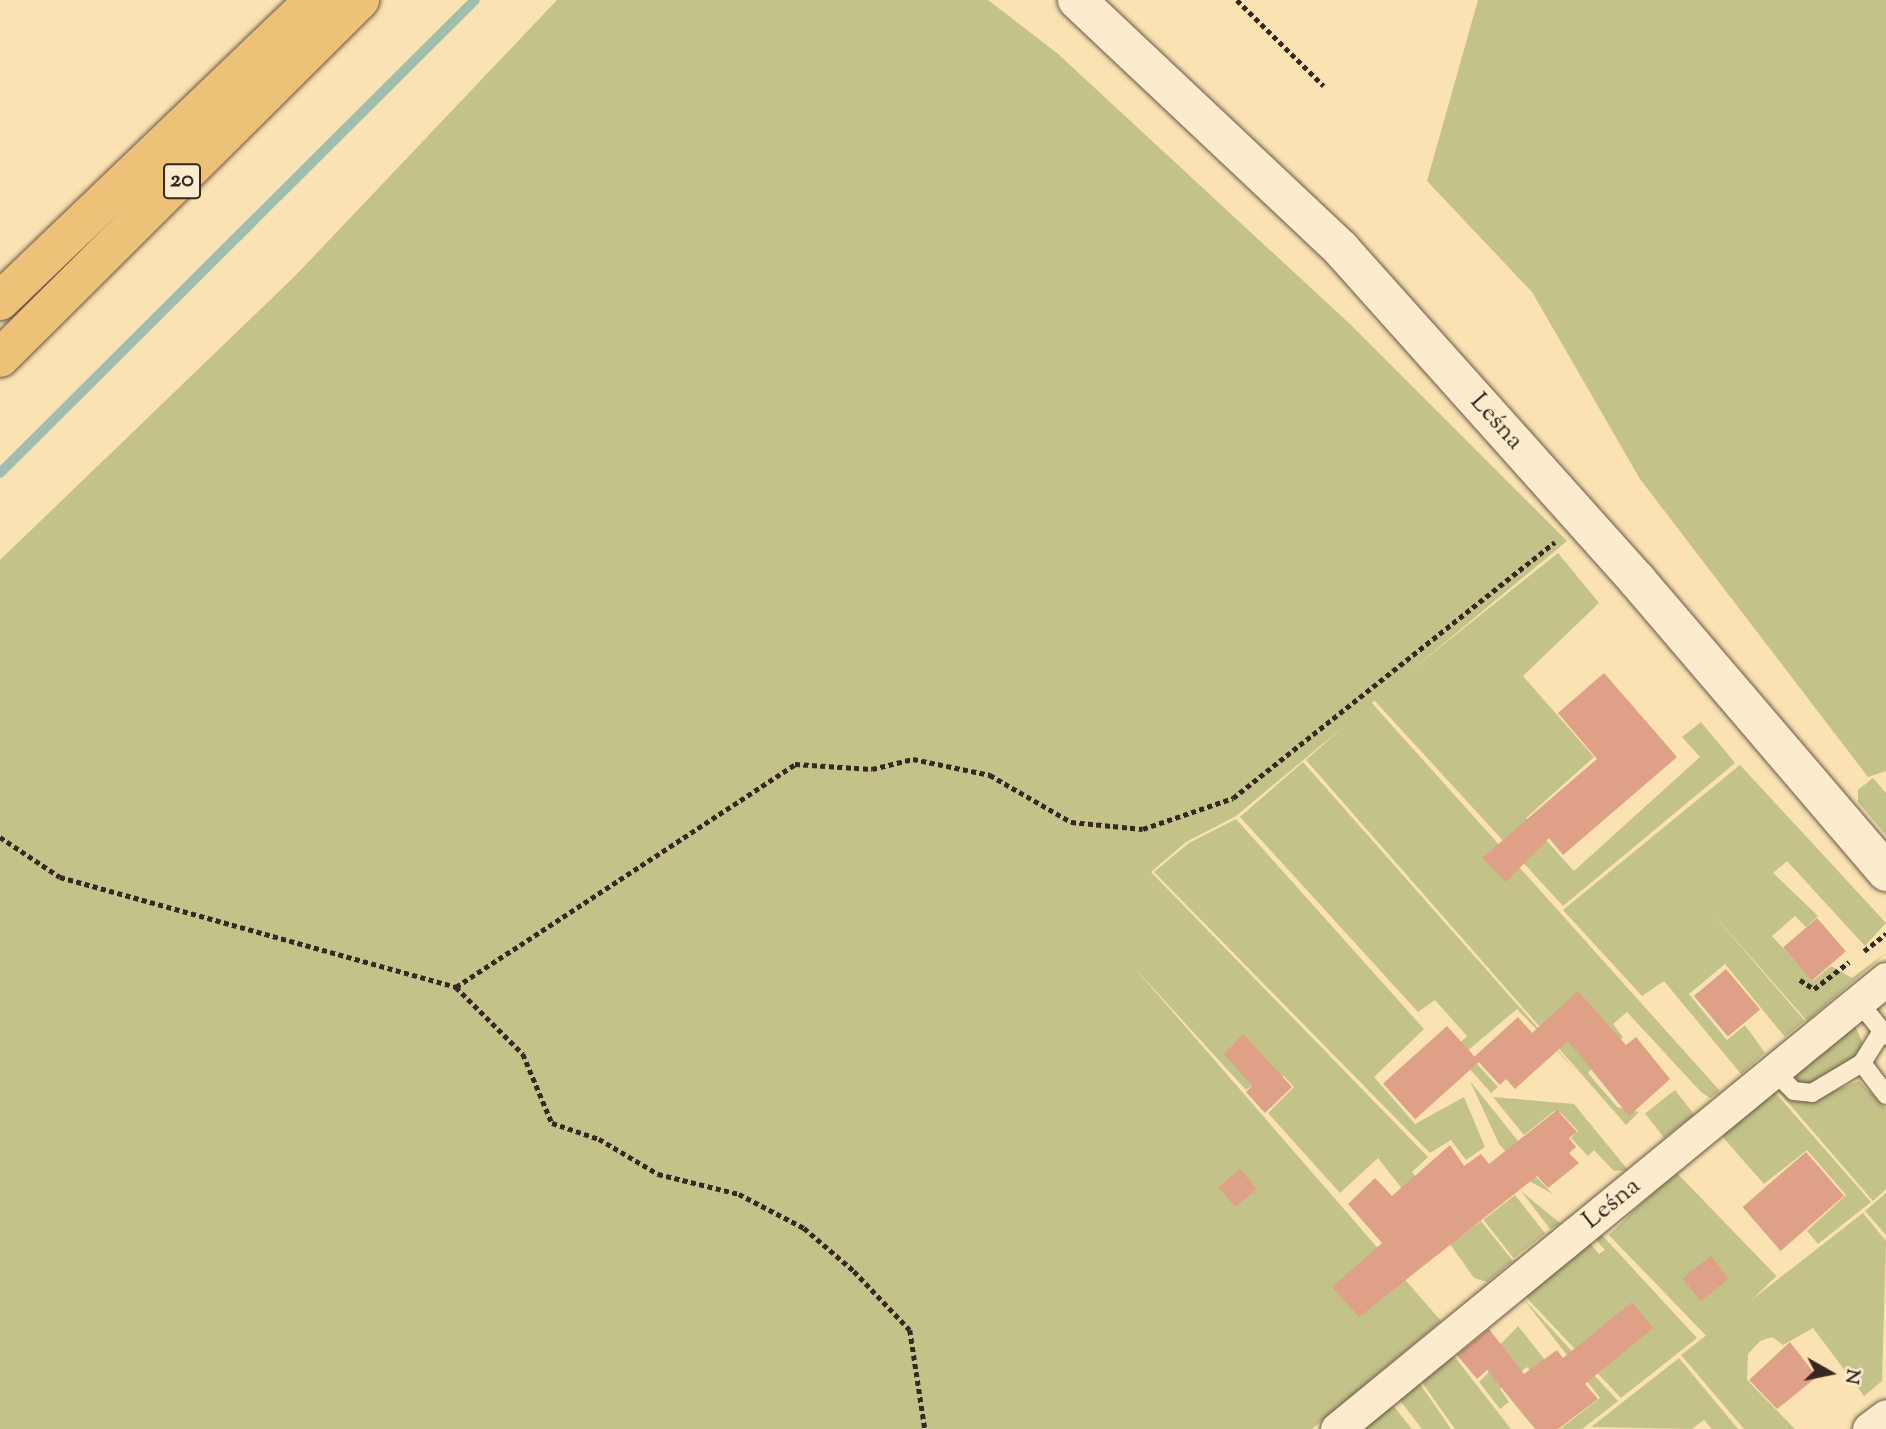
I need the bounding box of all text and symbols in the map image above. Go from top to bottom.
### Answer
road number: 20 [163,160,201,202]
street label: Leśna [1463,387,1529,457]
street label: Leśna [1577,1171,1647,1237]
north arrow [1795,1338,1865,1408]
text: N [1837,1367,1866,1386]

